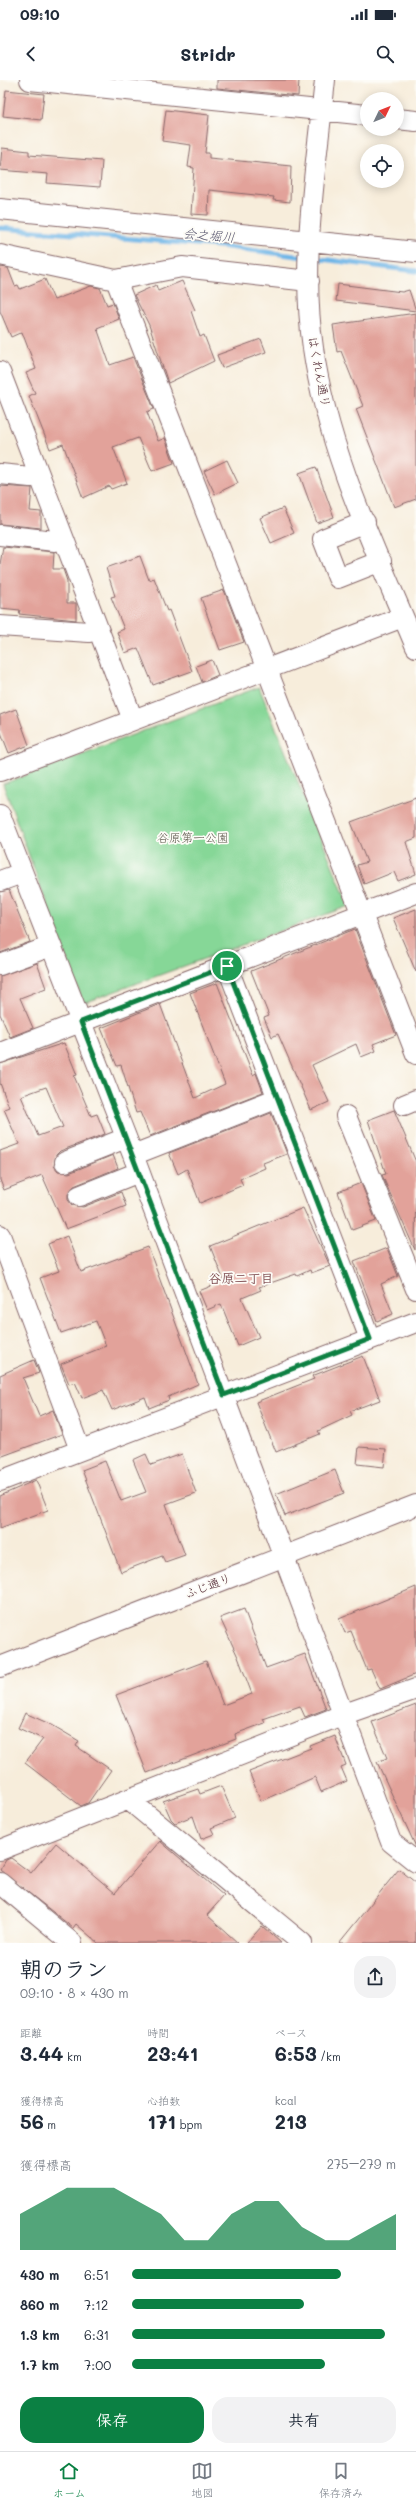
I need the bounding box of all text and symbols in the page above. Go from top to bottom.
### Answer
text: 09:10 [20,4,60,24]
text: Stridr [180,42,236,66]
icon: back [20,43,42,65]
icon: search [374,43,396,65]
north arrow [360,92,404,136]
map controls [360,92,404,188]
button: locate [360,144,404,188]
water label: 会之堀川 [182,224,236,245]
street label: はくれん通り [305,335,335,409]
park label: 谷原第一公園 [157,829,229,845]
pin [210,949,244,983]
icon: arrive [216,955,238,977]
district label: 谷原二丁目 [208,1269,274,1286]
street label: ふじ通り [182,1569,233,1601]
text: 朝のラン [20,1954,108,1983]
button: share [354,1956,396,1998]
text: 09:10 · 8 × 430 m [20,1984,129,2001]
text: 距離 [20,2025,42,2040]
text: 時間 [147,2025,169,2040]
text: ペース [275,2025,307,2040]
text: 3.44 [20,2040,64,2066]
text: 23:41 [147,2040,198,2066]
text: 6:53 [275,2040,317,2066]
text: km [64,2049,82,2064]
text: /km [317,2049,341,2064]
text: 獲得標高 [20,2093,64,2108]
text: 心拍数 [147,2093,180,2108]
text: kcal [275,2093,297,2108]
text: 56 [20,2108,44,2134]
text: 171 [147,2108,176,2134]
text: 213 [275,2108,307,2134]
text: m [44,2117,56,2132]
text: bpm [176,2117,202,2132]
text: 275–279 m [327,2155,396,2172]
text: 獲得標高 [20,2156,72,2173]
text: 430 m [20,2266,59,2283]
text: 6:51 [84,2266,109,2283]
text: 860 m [20,2296,59,2313]
text: 7:12 [84,2296,108,2313]
text: 1.3 km [20,2326,60,2343]
text: 6:31 [84,2326,109,2343]
text: 1.7 km [20,2356,59,2373]
text: 7:00 [84,2356,111,2373]
button: 保存 [20,2397,204,2443]
button: 共有 [212,2397,396,2443]
tab: ホーム [53,2460,85,2500]
tab: 地図 [191,2460,213,2500]
tab: 保存済み [319,2460,363,2500]

